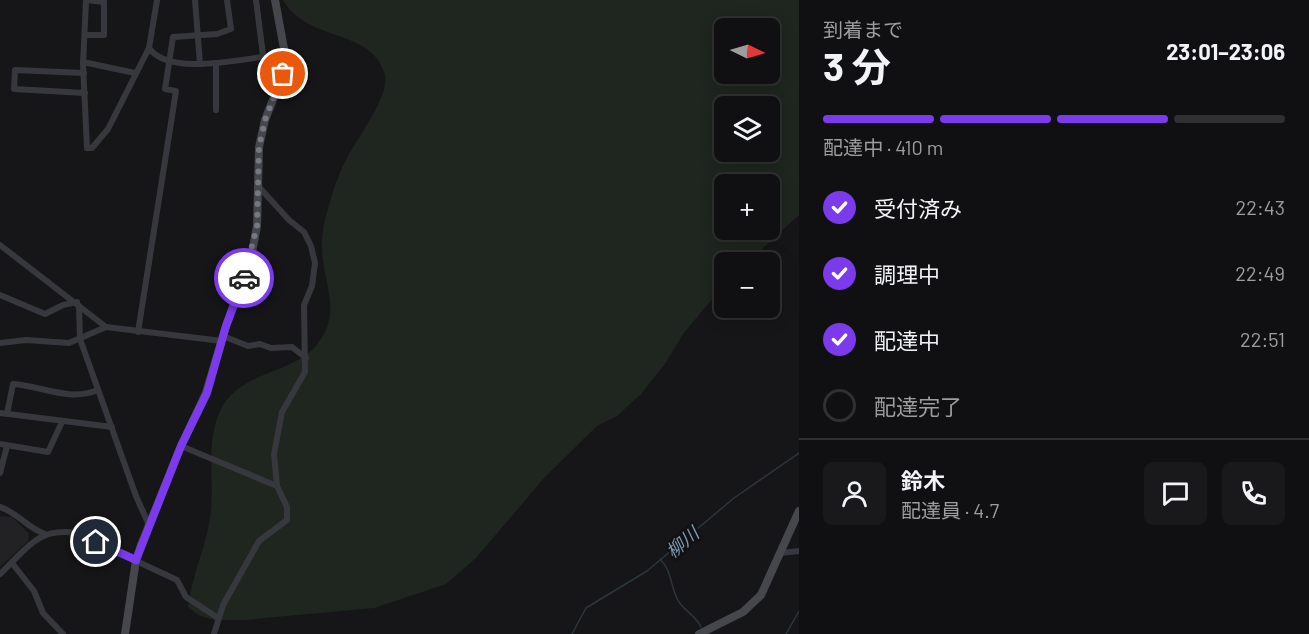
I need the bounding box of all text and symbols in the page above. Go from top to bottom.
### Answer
text: 到着まで [823,17,903,41]
north arrow [714,18,780,84]
map controls [714,18,780,318]
text: 23:01–23:06 [1166,38,1285,64]
text: 3 分 [823,42,891,89]
pin [257,48,308,99]
icon: bag [266,57,299,90]
button: layers [714,96,780,162]
text: 配達中 · 410 m [823,135,943,159]
button: + [714,174,780,240]
icon: check [823,191,856,224]
text: 受付済み [874,195,962,221]
text: 22:43 [1235,195,1285,219]
courier [214,248,274,308]
button: − [714,252,780,318]
icon: check [823,257,856,290]
text: 調理中 [874,261,940,287]
text: 22:49 [1235,261,1285,285]
icon: car [228,262,261,295]
icon: check [823,323,856,356]
text: 配達中 [874,327,940,353]
text: 22:51 [1240,327,1285,351]
text: 配達完了 [874,393,962,419]
button: person [823,462,886,525]
button: chat [1144,462,1207,525]
button: phone [1222,462,1285,525]
text: 鈴木 [901,467,945,493]
text: 配達員 · 4.7 [901,498,999,522]
pin [70,516,121,567]
water label: 柳川 [661,521,704,562]
icon: home [79,525,112,558]

